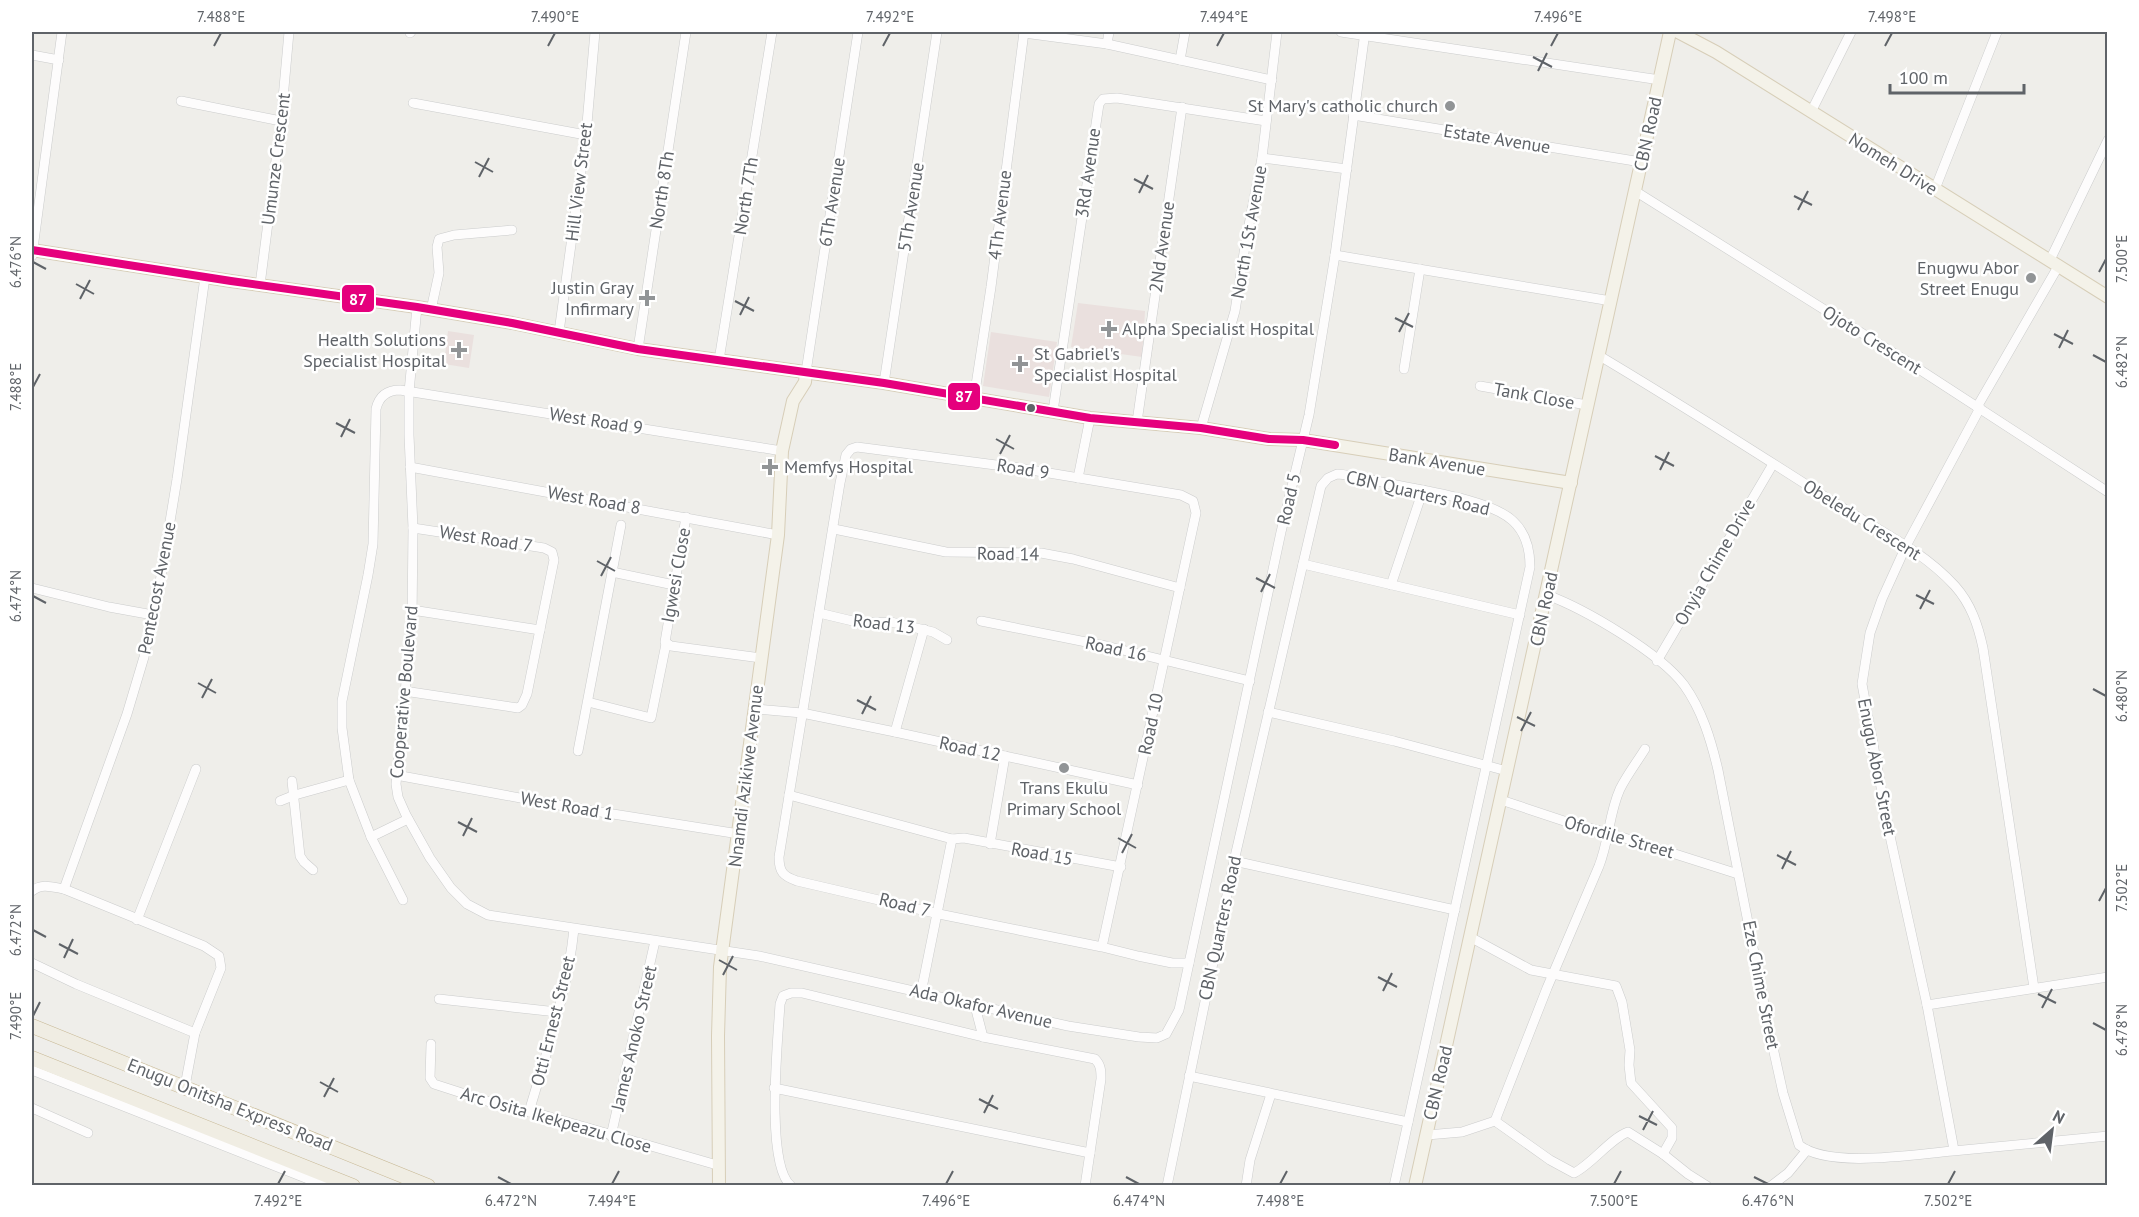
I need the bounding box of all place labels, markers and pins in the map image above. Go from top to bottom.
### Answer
place label: St Mary's catholic church [1248,94,1438,117]
marker: St Mary's catholic church [1443,99,1457,113]
place label: Enugwu Abor Street Enugu [1917,256,2019,300]
marker: Enugwu Abor Street Enugu [2024,271,2038,285]
place label: Justin Gray Infirmary [550,276,635,320]
marker: Justin Gray Infirmary [638,289,656,307]
place label: Alpha Specialist Hospital [1122,317,1315,340]
marker: Alpha Specialist Hospital [1100,320,1118,338]
place label: Health Solutions Specialist Hospital [303,328,447,372]
marker: Health Solutions Specialist Hospital [450,341,468,359]
place label: St Gabriel's Specialist Hospital [1034,342,1178,386]
marker: St Gabriel's Specialist Hospital [1011,355,1029,373]
unlabelled marker [1025,402,1037,414]
place label: Memfys Hospital [784,455,913,478]
marker: Memfys Hospital [761,458,779,476]
marker: Trans Ekulu Primary School [1057,761,1071,775]
place label: Trans Ekulu Primary School [1007,776,1122,820]

